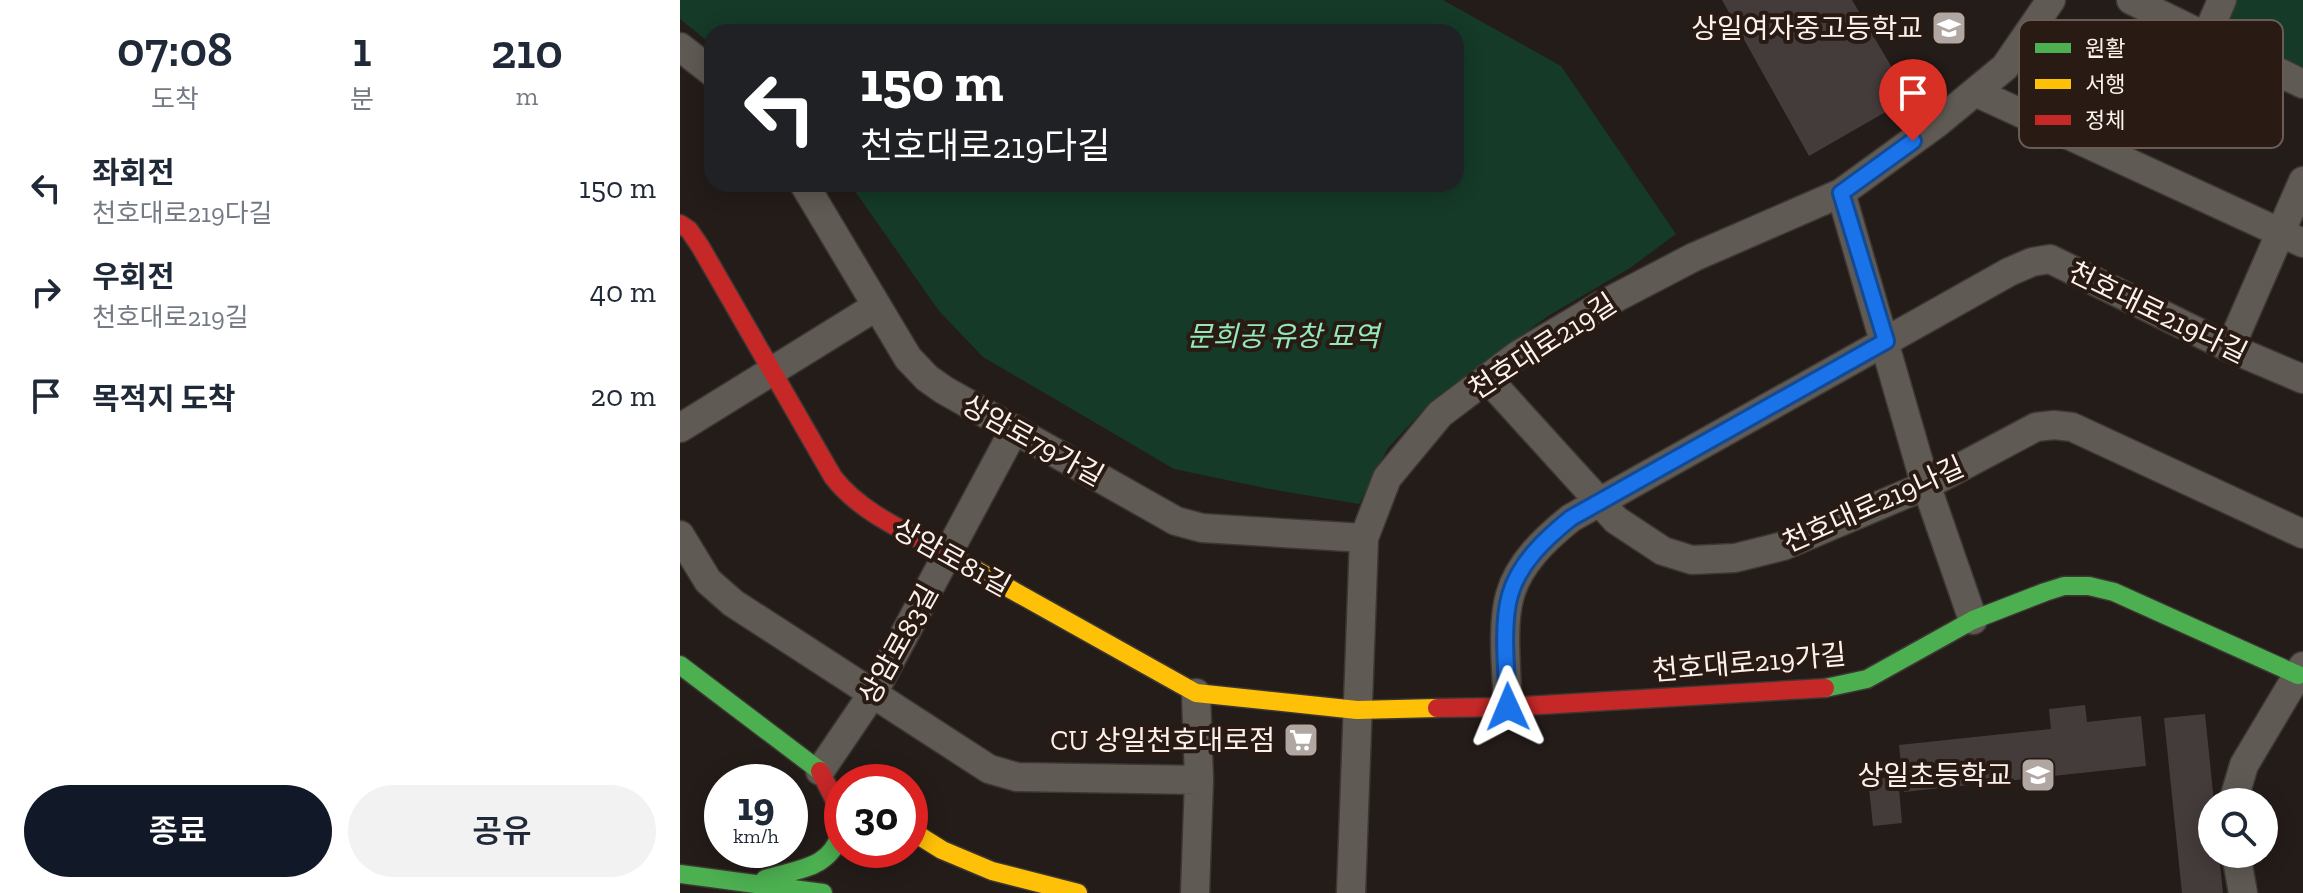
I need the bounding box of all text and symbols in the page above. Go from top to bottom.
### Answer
school or university icon: 상일여자중고등학교 [1930,9,1968,47]
place label: 상일여자중고등학교 [1691,12,1923,45]
legend [2019,20,2283,148]
text: 07:08 [117,21,233,78]
text: 1 [352,21,371,78]
text: 210 [491,23,563,80]
text: 원활 [2085,35,2125,62]
text: 150 m [860,48,1004,115]
icon: left [728,56,832,160]
pin [1879,59,1947,141]
icon: arrive [1891,71,1935,115]
text: 서행 [2085,71,2125,98]
text: m [516,80,538,112]
text: 도착 [151,83,199,115]
text: 분 [350,83,374,115]
text: 정체 [2085,107,2125,134]
text: 천호대로219다길 [860,124,1110,167]
text: 좌회전 [92,155,175,191]
icon: left [24,166,68,210]
text: 150 m [579,170,656,206]
text: 천호대로219다길 [92,197,273,229]
street label: 천호대로219다길 [2063,255,2252,370]
text: 우회전 [92,259,175,295]
icon: right [24,270,68,314]
text: 40 m [590,274,656,310]
street label: 천호대로219길 [1462,287,1622,406]
text: 천호대로219길 [92,301,249,333]
park label: 문희공 유창 묘역 [1187,320,1383,353]
icon: arrive [24,374,68,418]
text: 20 m [591,378,656,414]
text: 목적지 도착 [92,381,236,417]
street label: 상암로79가길 [956,388,1109,493]
street label: 천호대로219나길 [1778,450,1969,559]
street label: 상암로81길 [887,512,1016,603]
street label: 상암로83길 [852,579,945,710]
street label: 천호대로219가길 [1651,638,1847,687]
position arrow [1466,665,1550,749]
supermarket icon: CU 상일천호대로점 [1282,721,1320,759]
place label: CU 상일천호대로점 [1050,724,1275,757]
school or university icon: 상일초등학교 [2019,756,2057,794]
place label: 상일초등학교 [1857,759,2012,792]
speed limit sign: 30 [824,764,928,868]
text: 19 [737,782,775,830]
button: 종료 [24,785,332,877]
button: 공유 [348,785,656,877]
map controls [2198,788,2278,868]
button: search [2198,788,2278,868]
text: km/h [733,824,779,848]

